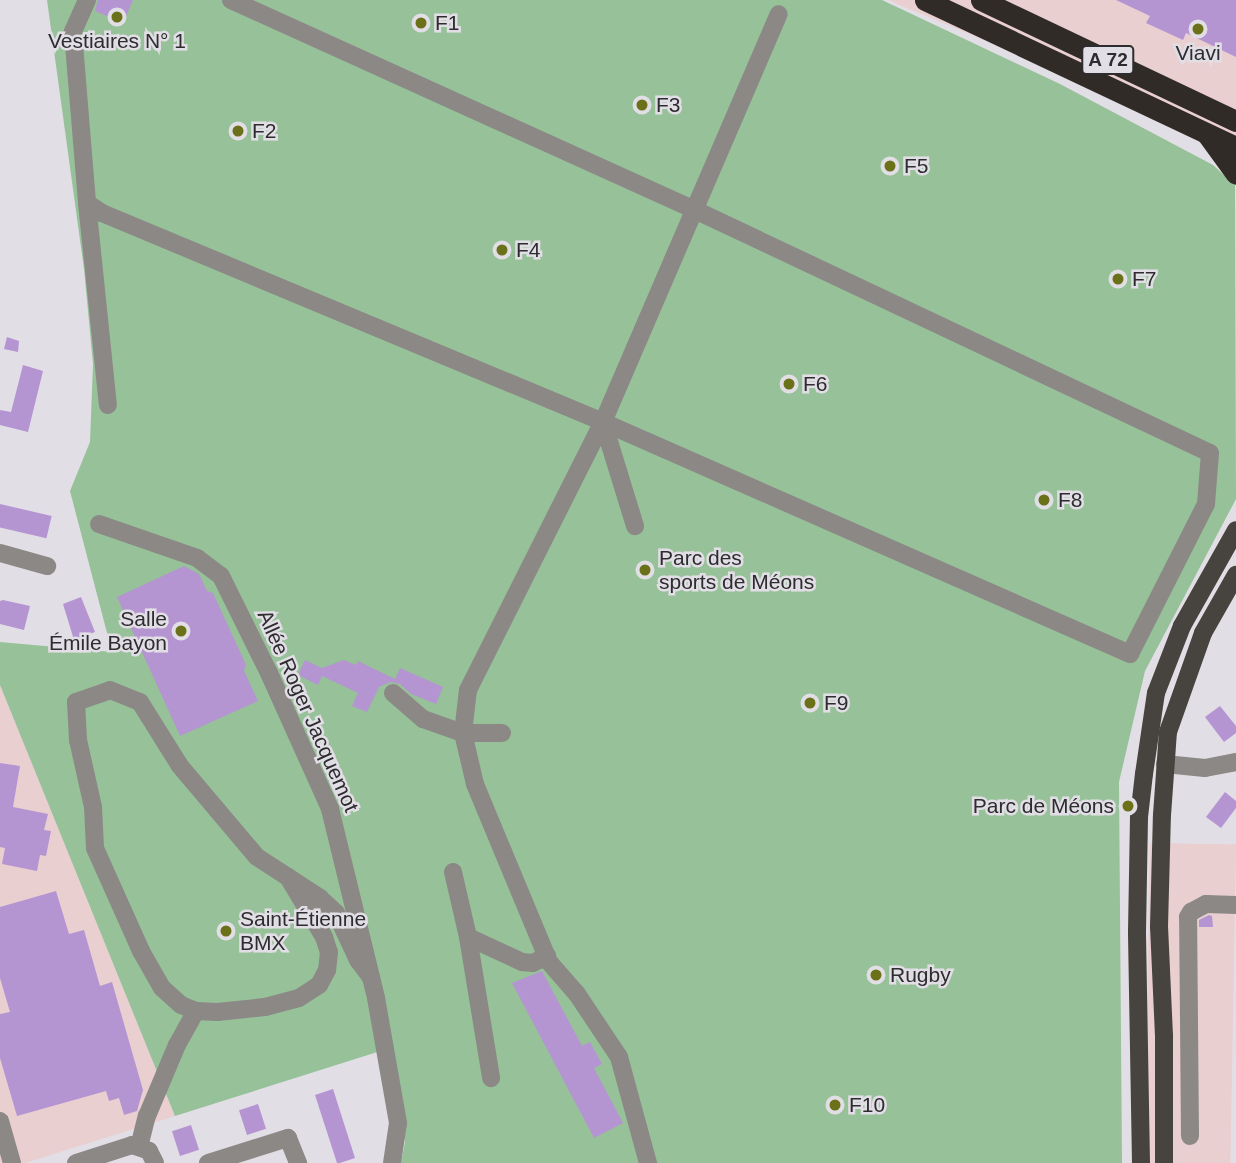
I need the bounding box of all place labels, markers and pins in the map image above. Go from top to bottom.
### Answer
marker: Vestiaires N° 1 [109,9,125,25]
place label: F1 [435,10,460,36]
marker: F1 [413,15,429,31]
marker: Viavi [1190,21,1206,37]
place label: Vestiaires N° 1 [48,28,186,54]
place label: Viavi [1175,40,1221,66]
place label: F3 [656,92,681,118]
marker: F3 [634,97,650,113]
place label: F2 [252,118,277,144]
marker: F2 [230,123,246,139]
place label: F5 [904,153,929,179]
marker: F5 [882,158,898,174]
place label: F4 [516,237,541,263]
marker: F4 [494,242,510,258]
place label: F7 [1132,266,1157,292]
marker: F7 [1110,271,1126,287]
place label: F6 [803,371,828,397]
marker: F6 [781,376,797,392]
place label: F8 [1058,487,1083,513]
marker: F8 [1036,492,1052,508]
place label: Parc des sports de Méons [659,545,814,595]
marker: Parc des sports de Méons [637,562,653,578]
place label: Salle Émile Bayon [49,606,167,656]
marker: Salle Émile Bayon [173,623,189,639]
place label: F9 [824,690,849,716]
marker: F9 [802,695,818,711]
place label: Parc de Méons [973,793,1114,819]
marker: Parc de Méons [1120,798,1136,814]
place label: Saint-Étienne BMX [240,906,366,956]
marker: Saint-Étienne BMX [218,923,234,939]
place label: Rugby [890,962,951,988]
marker: Rugby [868,967,884,983]
place label: F10 [849,1092,885,1118]
marker: F10 [827,1097,843,1113]

